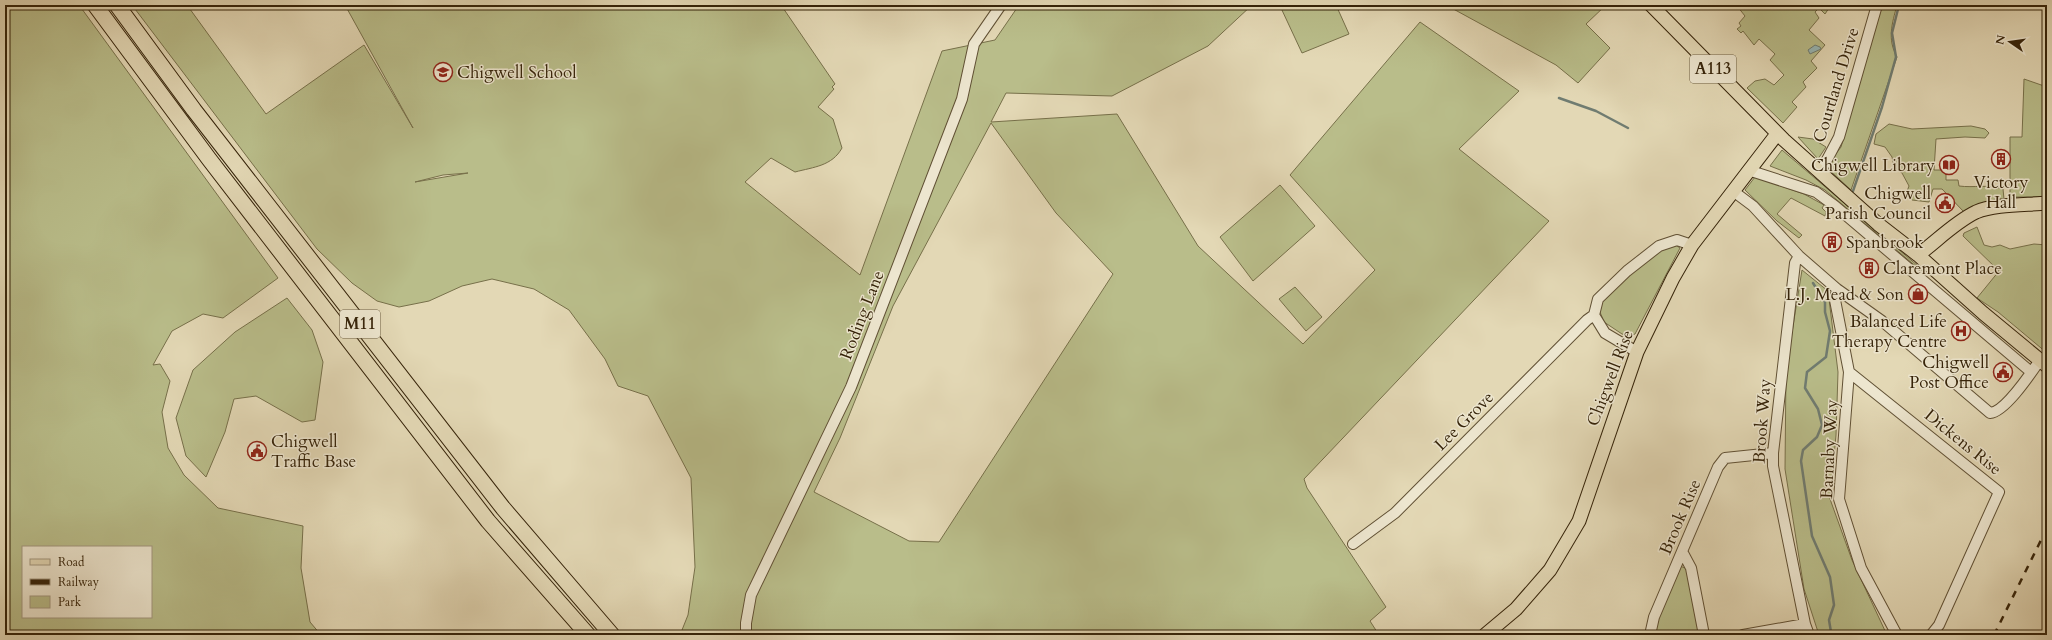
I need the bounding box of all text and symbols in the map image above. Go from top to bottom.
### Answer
north arrow [1990,22,2030,62]
street label: Courtland Drive [1808,25,1864,145]
text: N [1992,33,2009,46]
road number: A113 [1690,55,1736,83]
school or university icon: Chigwell School [432,61,454,83]
place label: Chigwell School [457,61,577,84]
building icon: Victory Hall [1990,148,2012,170]
place label: Chigwell Library [1811,154,1935,177]
library icon: Chigwell Library [1938,154,1960,176]
place label: Victory Hall [1974,171,2028,214]
place label: Chigwell Parish Council [1825,182,1932,225]
public building icon: Chigwell Parish Council [1934,192,1956,214]
building icon: Spanbrook [1821,231,1843,253]
place label: Spanbrook [1846,231,1924,254]
building icon: Claremont Place [1858,257,1880,279]
place label: Claremont Place [1883,257,2002,280]
street label: Roding Lane [834,267,890,363]
place label: L.J. Mead & Son [1786,283,1904,306]
shop icon: L.J. Mead & Son [1907,283,1929,305]
road number: M11 [340,310,380,338]
place label: Balanced Life Therapy Centre [1832,310,1947,353]
hospital icon: Balanced Life Therapy Centre [1950,320,1972,342]
street label: Chigwell Rise [1581,327,1639,429]
place label: Chigwell Post Office [1909,351,1990,394]
public building icon: Chigwell Post Office [1992,361,2014,383]
street label: Brook Way [1748,378,1776,464]
street label: Lee Grove [1429,386,1499,456]
street label: Barnaby Way [1815,399,1843,499]
street label: Dickens Rise [1920,404,2006,480]
place label: Chigwell Traffic Base [271,430,356,473]
public building icon: Chigwell Traffic Base [246,440,268,462]
street label: Brook Rise [1654,476,1706,558]
legend [22,546,152,618]
text: Road [58,554,85,570]
text: Railway [58,574,100,590]
text: Park [58,594,82,610]

